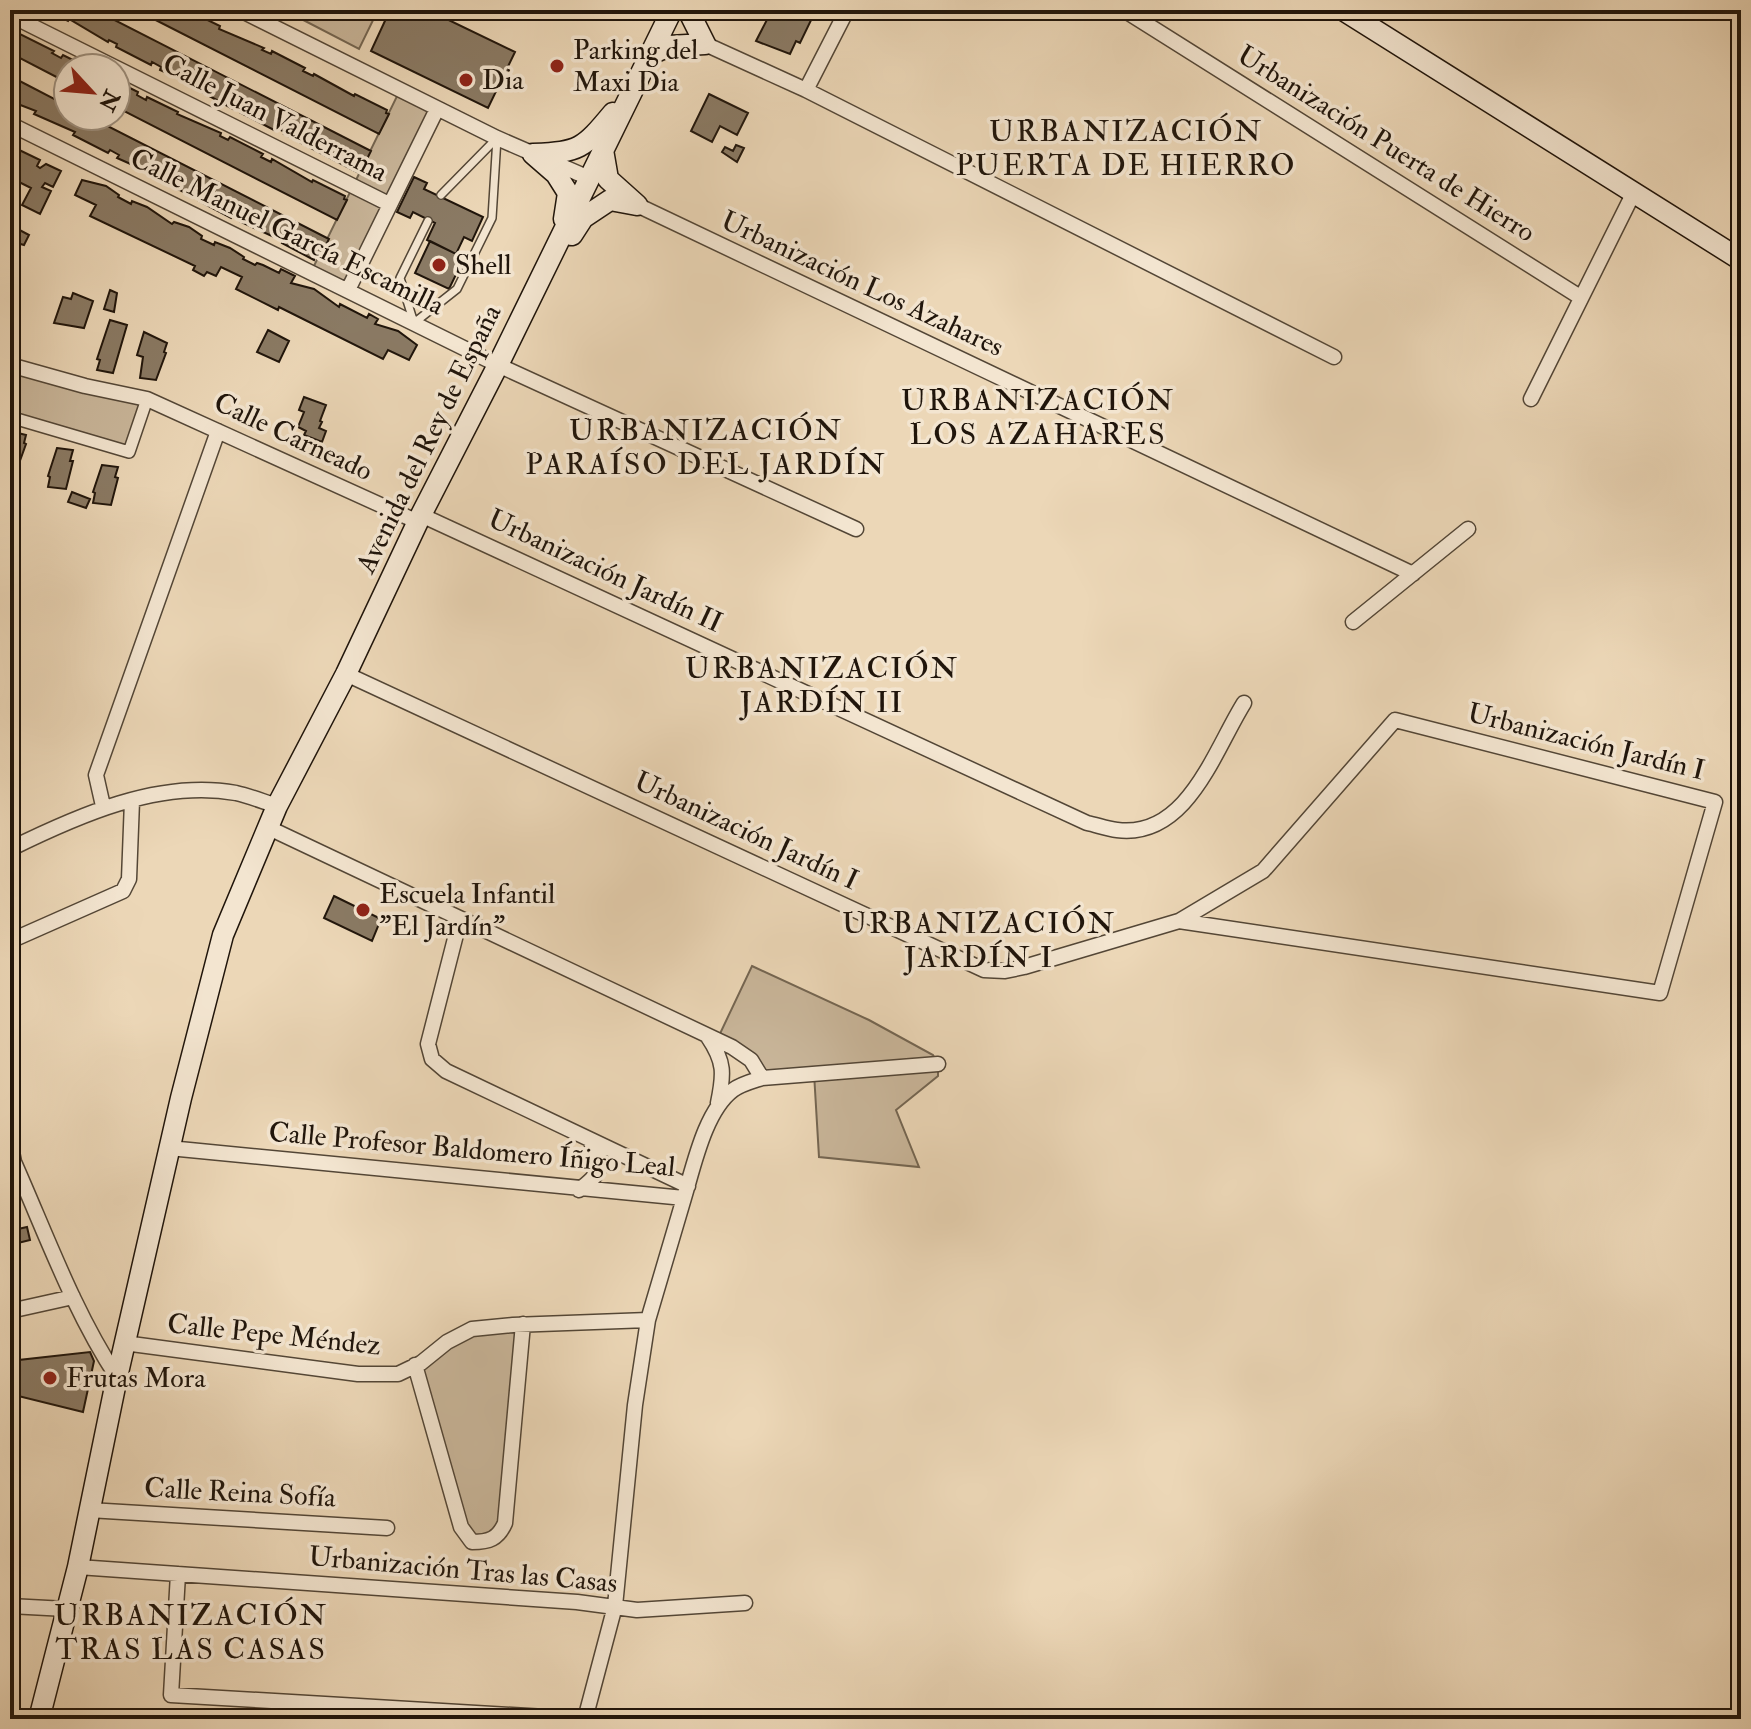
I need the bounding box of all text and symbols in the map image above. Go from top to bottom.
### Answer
place label: Parking del Maxi Dia [573,33,698,100]
street label: Urbanización Puerta de Hierro [1230,38,1542,250]
street label: Calle Juan Valderrama [157,46,394,190]
north arrow [52,52,132,132]
marker: Parking del Maxi Dia [548,57,566,75]
place label: Dia [482,63,524,98]
marker: Dia [457,71,475,89]
text: N [92,84,126,116]
district label: URBANIZACIÓN PUERTA DE HIERRO [956,112,1296,184]
street label: Calle Manuel García Escamilla [124,141,450,324]
street label: Urbanización Los Azahares [715,203,1009,365]
place label: Shell [455,248,511,283]
marker: Shell [430,256,448,274]
street label: Avenida del Rey de España [348,298,510,580]
district label: URBANIZACIÓN LOS AZAHARES [901,381,1175,453]
street label: Calle Carneado [208,385,378,489]
district label: URBANIZACIÓN PARAÍSO DEL JARDÍN [525,411,887,483]
street label: Urbanización Jardín II [482,501,728,641]
district label: URBANIZACIÓN JARDÍN II [685,649,959,721]
street label: Urbanización Jardín I [1464,696,1708,788]
street label: Urbanización Jardín I [628,764,864,898]
place label: Escuela Infantil "El Jardín" [379,877,555,944]
marker: Escuela Infantil "El Jardín" [354,901,372,919]
district label: URBANIZACIÓN JARDÍN I [842,904,1116,976]
street label: Calle Profesor Baldomero Íñigo Leal [267,1115,677,1185]
street label: Calle Pepe Méndez [165,1306,383,1364]
place label: Frutas Mora [66,1361,206,1396]
marker: Frutas Mora [41,1369,59,1387]
street label: Calle Reina Sofía [143,1471,337,1516]
street label: Urbanización Tras las Casas [307,1539,619,1601]
district label: URBANIZACIÓN TRAS LAS CASAS [54,1596,328,1668]

